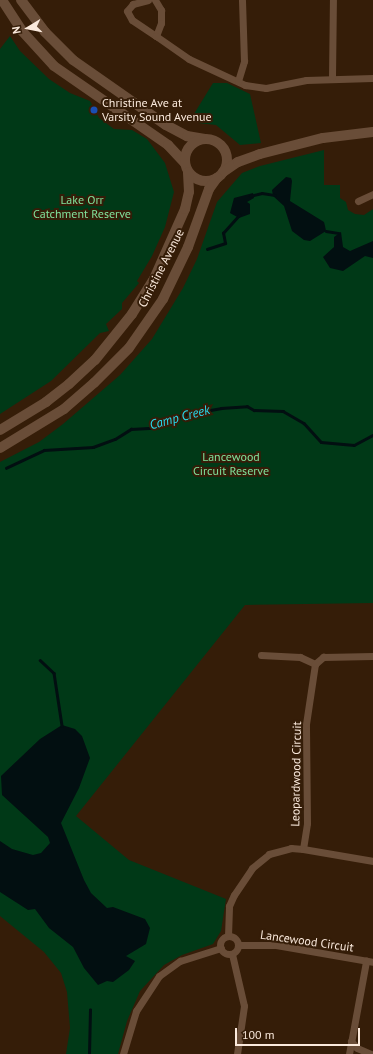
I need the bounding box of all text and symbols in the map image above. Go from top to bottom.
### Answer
north arrow [8,8,48,48]
text: N [9,25,24,35]
place label: Christine Ave at Varsity Sound Avenue [102,96,212,124]
marker: Christine Ave at Varsity Sound Avenue [89,105,99,115]
park label: Lake Orr Catchment Reserve [33,193,131,221]
street label: Christine Avenue [135,226,187,310]
water label: Camp Creek [148,402,212,434]
park label: Lancewood Circuit Reserve [193,450,269,478]
street label: Leopardwood Circuit [288,721,304,827]
street label: Lancewood Circuit [259,927,355,955]
scale bar [237,1020,362,1046]
text: 100 m [242,1027,275,1042]

